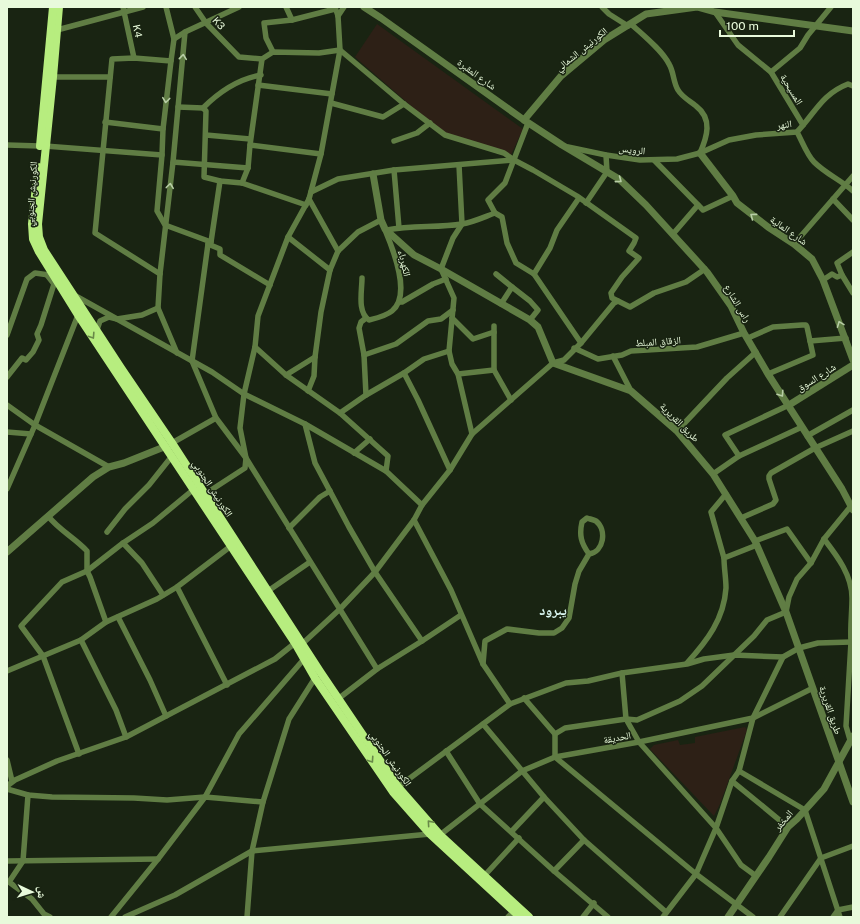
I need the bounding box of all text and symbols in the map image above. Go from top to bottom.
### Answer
scale bar [720,12,794,38]
street label: K3 [210,14,228,32]
text: 100 m [726,19,759,33]
street label: K4 [131,23,145,39]
street label: الكورنيش الشمالي [553,24,611,76]
one-way arrow [178,54,187,60]
street label: شارع المقبرة [455,56,499,93]
street label: المسيحية [778,71,806,107]
one-way arrow [162,96,171,103]
street label: النهر [775,117,792,131]
street label: الرويس [618,142,646,157]
street label: الكورنيش الجنوبي [23,161,42,227]
one-way arrow [615,175,622,182]
one-way arrow [165,183,174,189]
one-way arrow [750,213,757,220]
street label: شارع المالية [767,213,810,248]
street label: الكهرباء [396,249,414,277]
street label: راس الشارع [721,282,754,325]
one-way arrow [837,320,845,328]
one-way arrow [87,332,95,339]
street label: الزقاق المبلط [635,333,681,350]
street label: شارع السوق [794,360,839,395]
one-way arrow [776,389,783,396]
street label: طريق القريرية [657,400,702,445]
street label: الكورنيش الجنوبي [188,457,236,520]
district label: يبرود [539,602,567,619]
street label: طريق القريرية [816,684,845,737]
street label: الكورنيش الجنوبي [365,728,415,790]
street label: الحديقة [602,728,632,746]
one-way arrow [366,756,373,763]
street label: المخفر [770,807,795,834]
one-way arrow [427,820,434,828]
north arrow [12,872,52,912]
text: ش [34,886,48,899]

